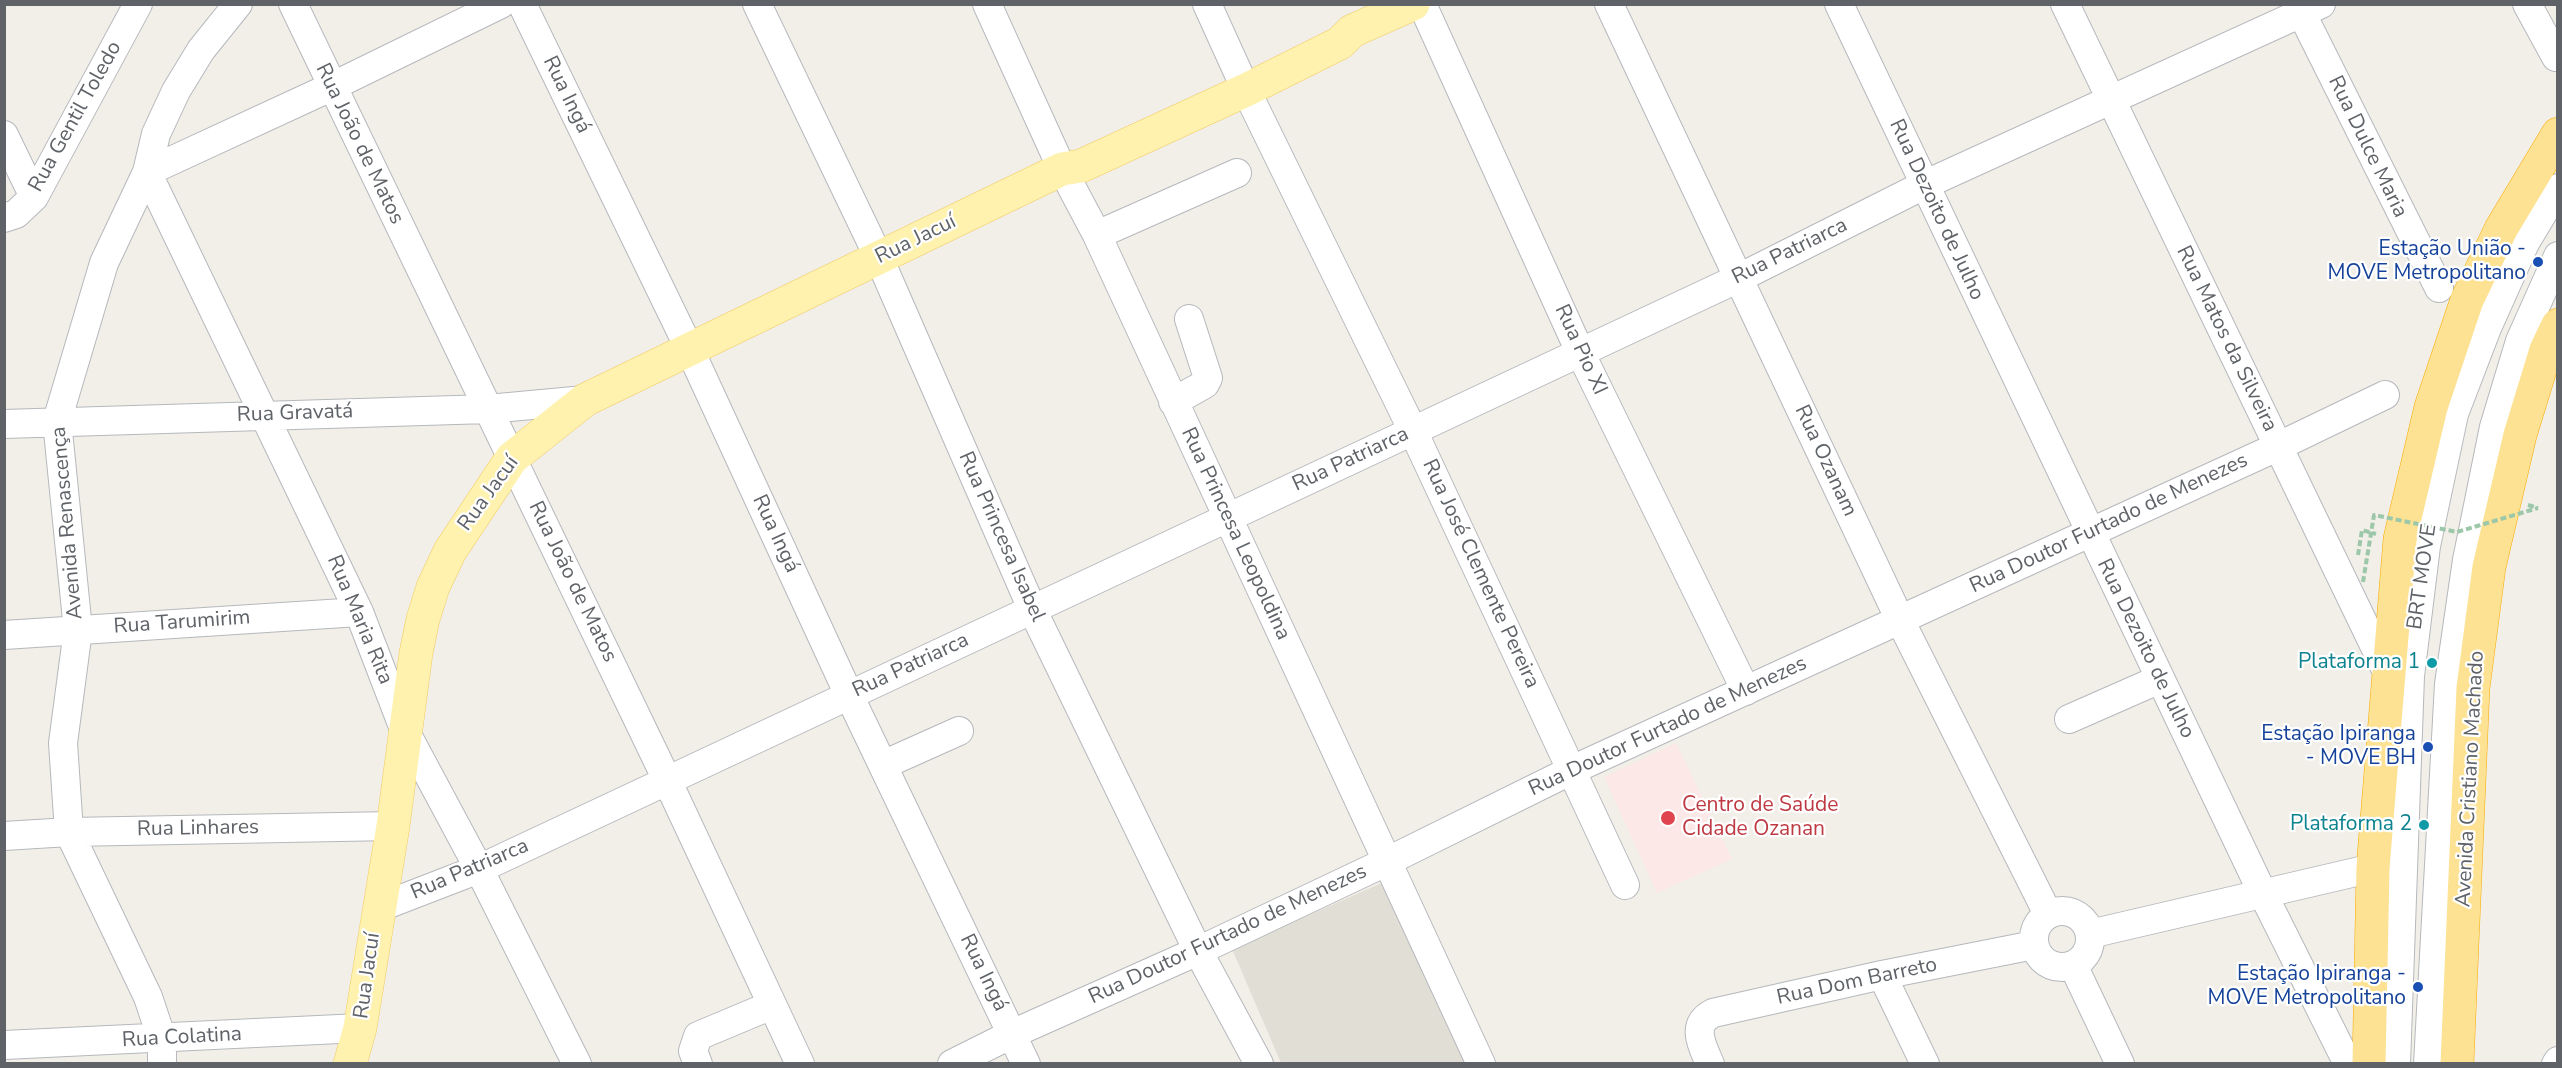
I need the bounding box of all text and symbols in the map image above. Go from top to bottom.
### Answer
street label: Rua Gentil Toledo [24,37,128,197]
street label: Rua Ingá [536,52,596,138]
street label: Rua João de Matos [309,59,409,229]
street label: Rua Dulce Maria [2322,72,2412,222]
street label: Rua Dezoito de Julho [1883,116,1989,304]
street label: Rua Jacuí [872,210,960,270]
street label: Rua Patriarca [1728,213,1852,291]
place label: Estação União - MOVE Metropolitano [2328,237,2526,287]
street label: Rua Matos da Silveira [2170,242,2282,436]
marker: Estação União - MOVE Metropolitano [2531,255,2545,269]
street label: Rua Pio XI [1548,301,1612,399]
street label: Rua Gravatá [236,399,354,429]
street label: Rua Ozanam [1788,401,1862,521]
street label: Rua Patriarca [1289,422,1413,498]
street label: Rua Princesa Leopoldina [1175,424,1295,644]
street label: Avenida Renascença [47,425,89,621]
street label: Rua Princesa Isabel [952,448,1050,626]
street label: Rua Doutor Furtado de Menezes [1966,448,2252,600]
street label: Rua Jacuí [453,452,525,536]
street label: Rua José Clemente Pereira [1416,455,1544,693]
street label: Rua Ingá [746,491,804,577]
street label: Rua João de Matos [522,497,622,667]
street label: BRT MOVE [2403,523,2443,631]
street label: Rua Maria Rita [320,552,398,688]
street label: Rua Dezoito de Julho [2091,555,2199,743]
street label: Rua Tarumirim [113,606,251,640]
street label: Rua Patriarca [849,628,973,704]
place label: Plataforma 1 [2298,650,2420,676]
street label: Avenida Cristiano Machado [2452,650,2490,908]
street label: Rua Doutor Furtado de Menezes [1525,651,1811,803]
marker: Plataforma 1 [2425,656,2439,670]
place label: Estação Ipiranga - MOVE BH [2261,722,2416,772]
marker: Estação Ipiranga - MOVE BH [2421,740,2435,754]
place label: Centro de Saúde Cidade Ozanan [1682,793,1838,843]
marker: Centro de Saúde Cidade Ozanan [1659,809,1677,827]
place label: Plataforma 2 [2290,812,2412,838]
street label: Rua Linhares [137,815,259,843]
marker: Plataforma 2 [2417,818,2431,832]
street label: Rua Patriarca [407,834,533,906]
street label: Rua Doutor Furtado de Menezes [1085,859,1371,1011]
street label: Rua Ingá [953,930,1013,1016]
street label: Rua Jacuí [349,931,387,1021]
street label: Rua Dom Barreto [1775,953,1939,1011]
place label: Estação Ipiranga - MOVE Metropolitano [2208,962,2406,1012]
marker: Estação Ipiranga - MOVE Metropolitano [2411,980,2425,994]
street label: Rua Colatina [121,1022,243,1054]

